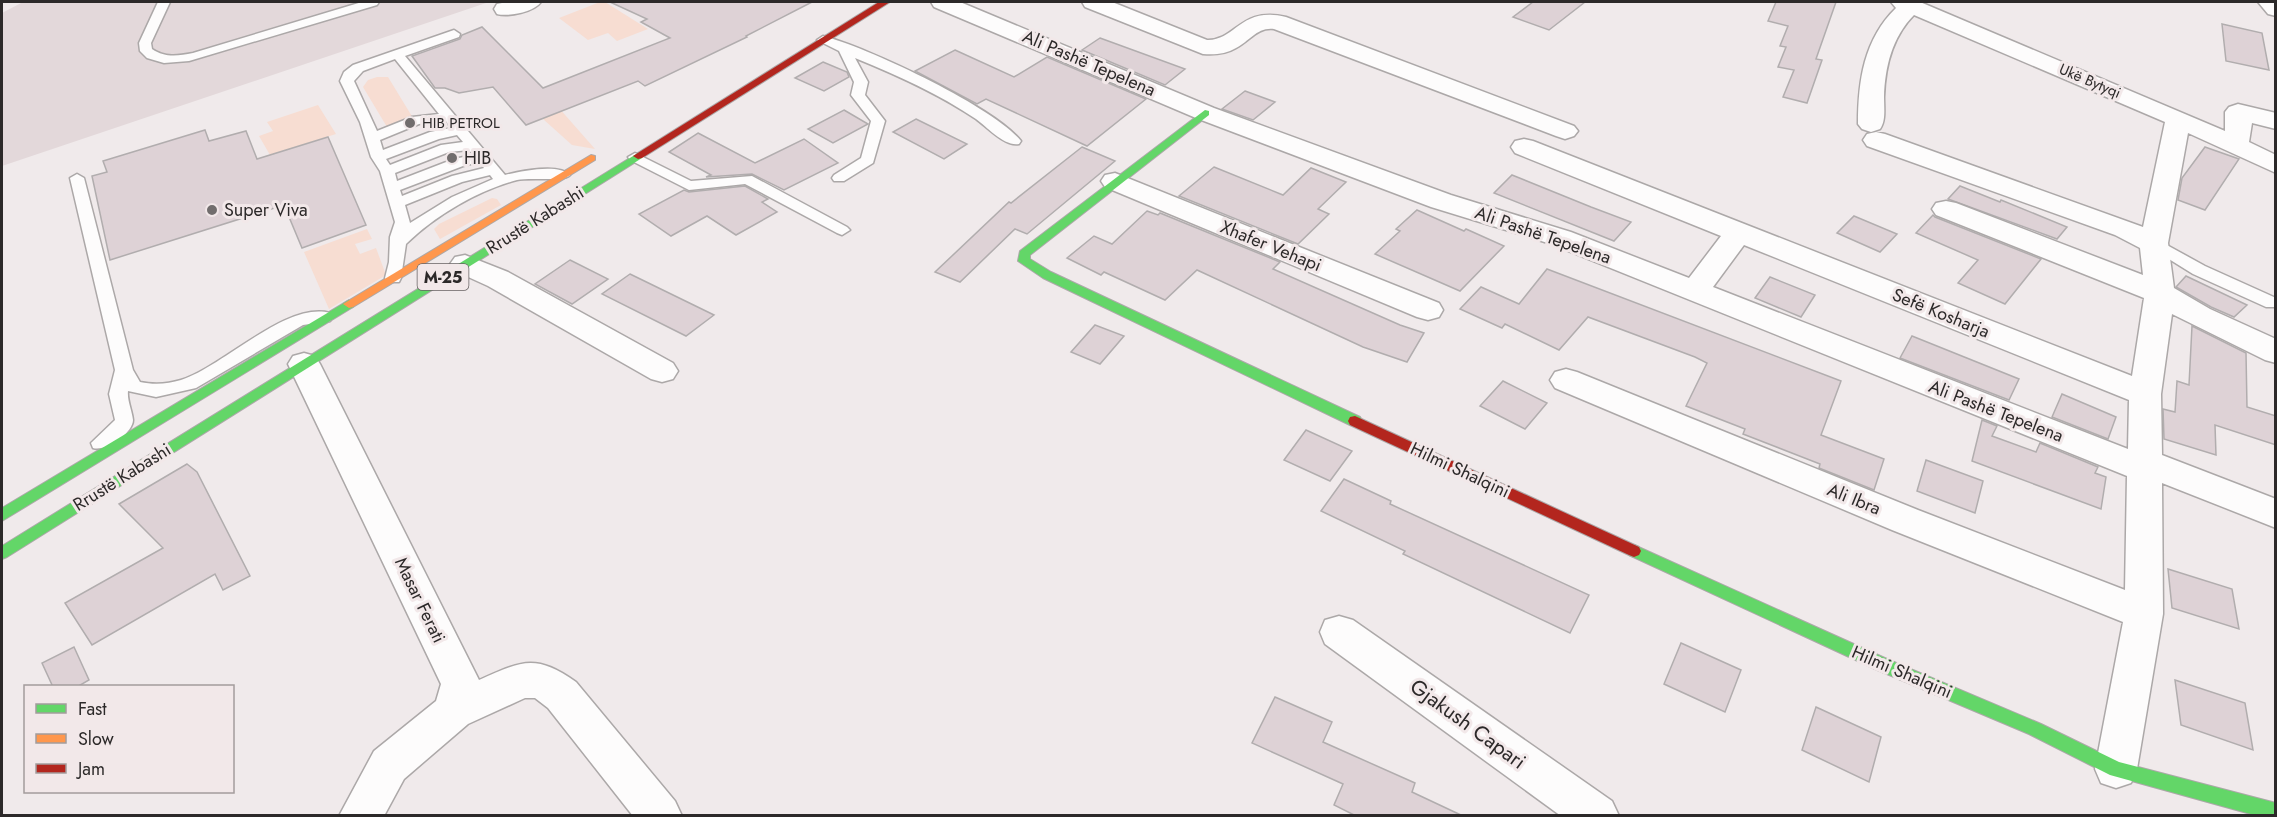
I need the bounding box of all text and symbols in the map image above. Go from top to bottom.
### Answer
street label: Ali Pashë Tepelena [1018,23,1160,103]
street label: Ukë Bytyqi [2056,58,2124,104]
place label: HIB PETROL [422,112,500,134]
marker: HIB PETROL [403,116,417,130]
place label: HIB [464,145,491,171]
marker: HIB [445,151,459,165]
street label: Rrustë Kabashi [481,180,589,260]
place label: Super Viva [224,197,308,223]
street label: Ali Pashë Tepelena [1471,200,1615,270]
marker: Super Viva [205,203,219,217]
street label: Xhafer Vehapi [1217,214,1325,278]
road number: M-25 [418,264,468,290]
street label: Sefë Kosharja [1888,282,1994,344]
street label: Ali Pashë Tepelena [1925,373,2067,449]
street label: Hilmi Shalqini [1406,436,1514,504]
street label: Rrustë Kabashi [68,437,176,517]
street label: Ali Ibra [1823,477,1885,521]
street label: Masar Ferati [388,553,452,647]
street label: Hilmi Shalqini [1848,639,1956,705]
street label: Gjakush Capari [1404,672,1532,776]
legend [24,685,234,793]
text: Fast [78,696,107,722]
text: Slow [78,726,115,752]
text: Jam [76,756,105,782]

